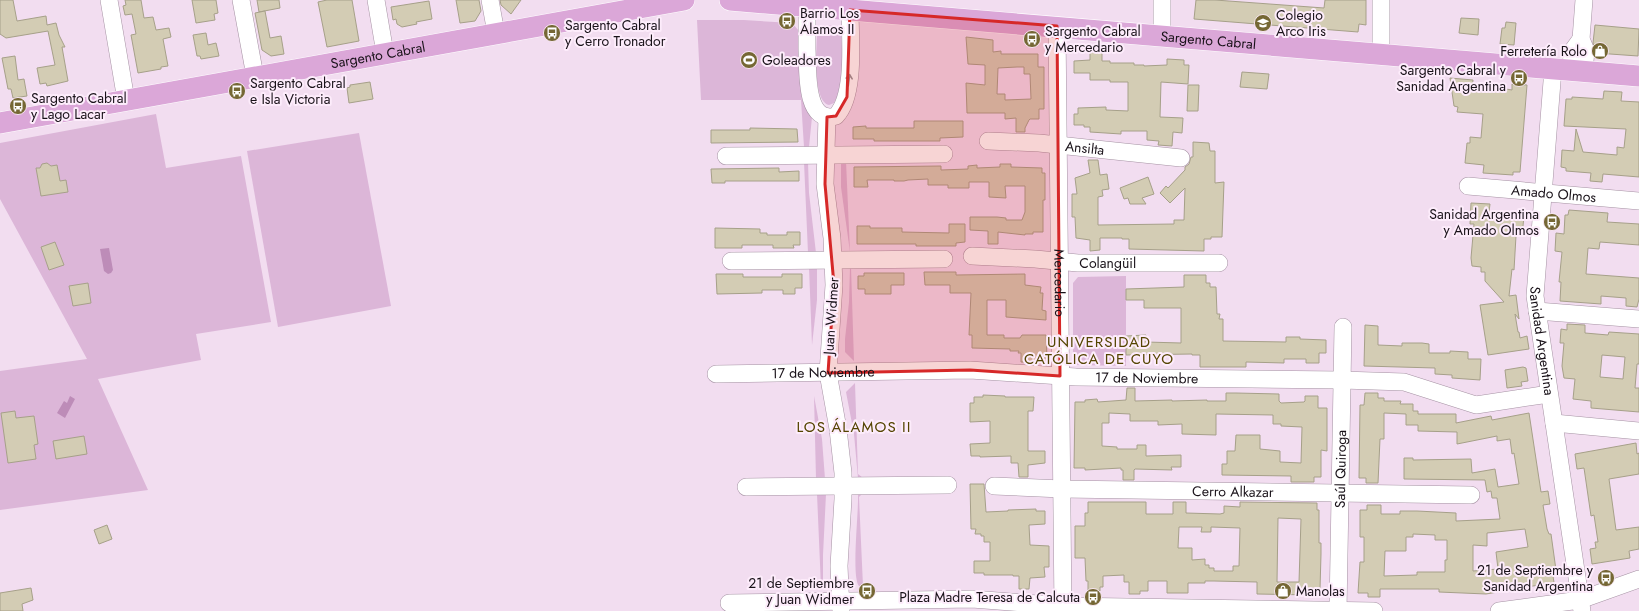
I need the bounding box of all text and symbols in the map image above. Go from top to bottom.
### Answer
place label: Barrio Los Álamos II [800,3,860,39]
place label: Colegio Arco Iris [1276,5,1326,41]
bus stop icon: Barrio Los Álamos II [777,11,797,31]
school or university icon: Colegio Arco Iris [1253,13,1273,33]
place label: Sargento Cabral y Cerro Tronador [565,15,666,51]
place label: Sargento Cabral y Mercedario [1045,21,1141,57]
bus stop icon: Sargento Cabral y Cerro Tronador [542,23,562,43]
street label: Sargento Cabral [1160,26,1257,54]
bus stop icon: Sargento Cabral y Mercedario [1022,29,1042,49]
street label: Sargento Cabral [329,37,427,73]
place label: Ferretería Rolo [1500,41,1587,61]
shop icon: Ferretería Rolo [1590,41,1610,61]
sports icon: Goleadores [739,50,759,70]
place label: Goleadores [762,50,831,70]
place label: Sargento Cabral y Sanidad Argentina [1396,60,1507,96]
bus stop icon: Sargento Cabral y Sanidad Argentina [1509,68,1529,88]
place label: Sargento Cabral e Isla Victoria [250,73,346,109]
one-way arrow [845,74,853,87]
bus stop icon: Sargento Cabral e Isla Victoria [227,81,247,101]
place label: Sargento Cabral y Lago Lacar [31,88,127,124]
bus stop icon: Sargento Cabral y Lago Lacar [8,96,28,116]
street label: Ansilta [1064,136,1105,160]
street label: Amado Olmos [1510,180,1597,207]
place label: Sanidad Argentina y Amado Olmos [1429,204,1539,240]
bus stop icon: Sanidad Argentina y Amado Olmos [1542,212,1562,232]
street label: Mercedario [1049,249,1070,317]
street label: Colangüil [1079,253,1136,273]
street label: Juan Widmer [818,276,844,357]
street label: Sanidad Argentina [1525,286,1560,397]
district label: UNIVERSIDAD CATÓLICA DE CUYO [1024,331,1174,370]
street label: 17 de Noviembre [771,362,875,383]
street label: 17 de Noviembre [1095,367,1199,388]
district label: LOS ÁLAMOS II [797,416,911,438]
street label: Saúl Quiroga [1330,430,1351,508]
street label: Cerro Alkazar [1192,481,1274,502]
place label: 21 de Septiembre y Sanidad Argentina [1477,560,1594,596]
bus stop icon: 21 de Septiembre y Sanidad Argentina [1596,568,1616,588]
place label: 21 de Septiembre y Juan Widmer [748,573,854,609]
bus stop icon: 21 de Septiembre y Juan Widmer [857,581,877,601]
shop icon: Manolas [1273,581,1293,601]
place label: Manolas [1296,581,1345,601]
place label: Plaza Madre Teresa de Calcuta [899,587,1080,607]
bus stop icon: Plaza Madre Teresa de Calcuta [1083,587,1103,607]

